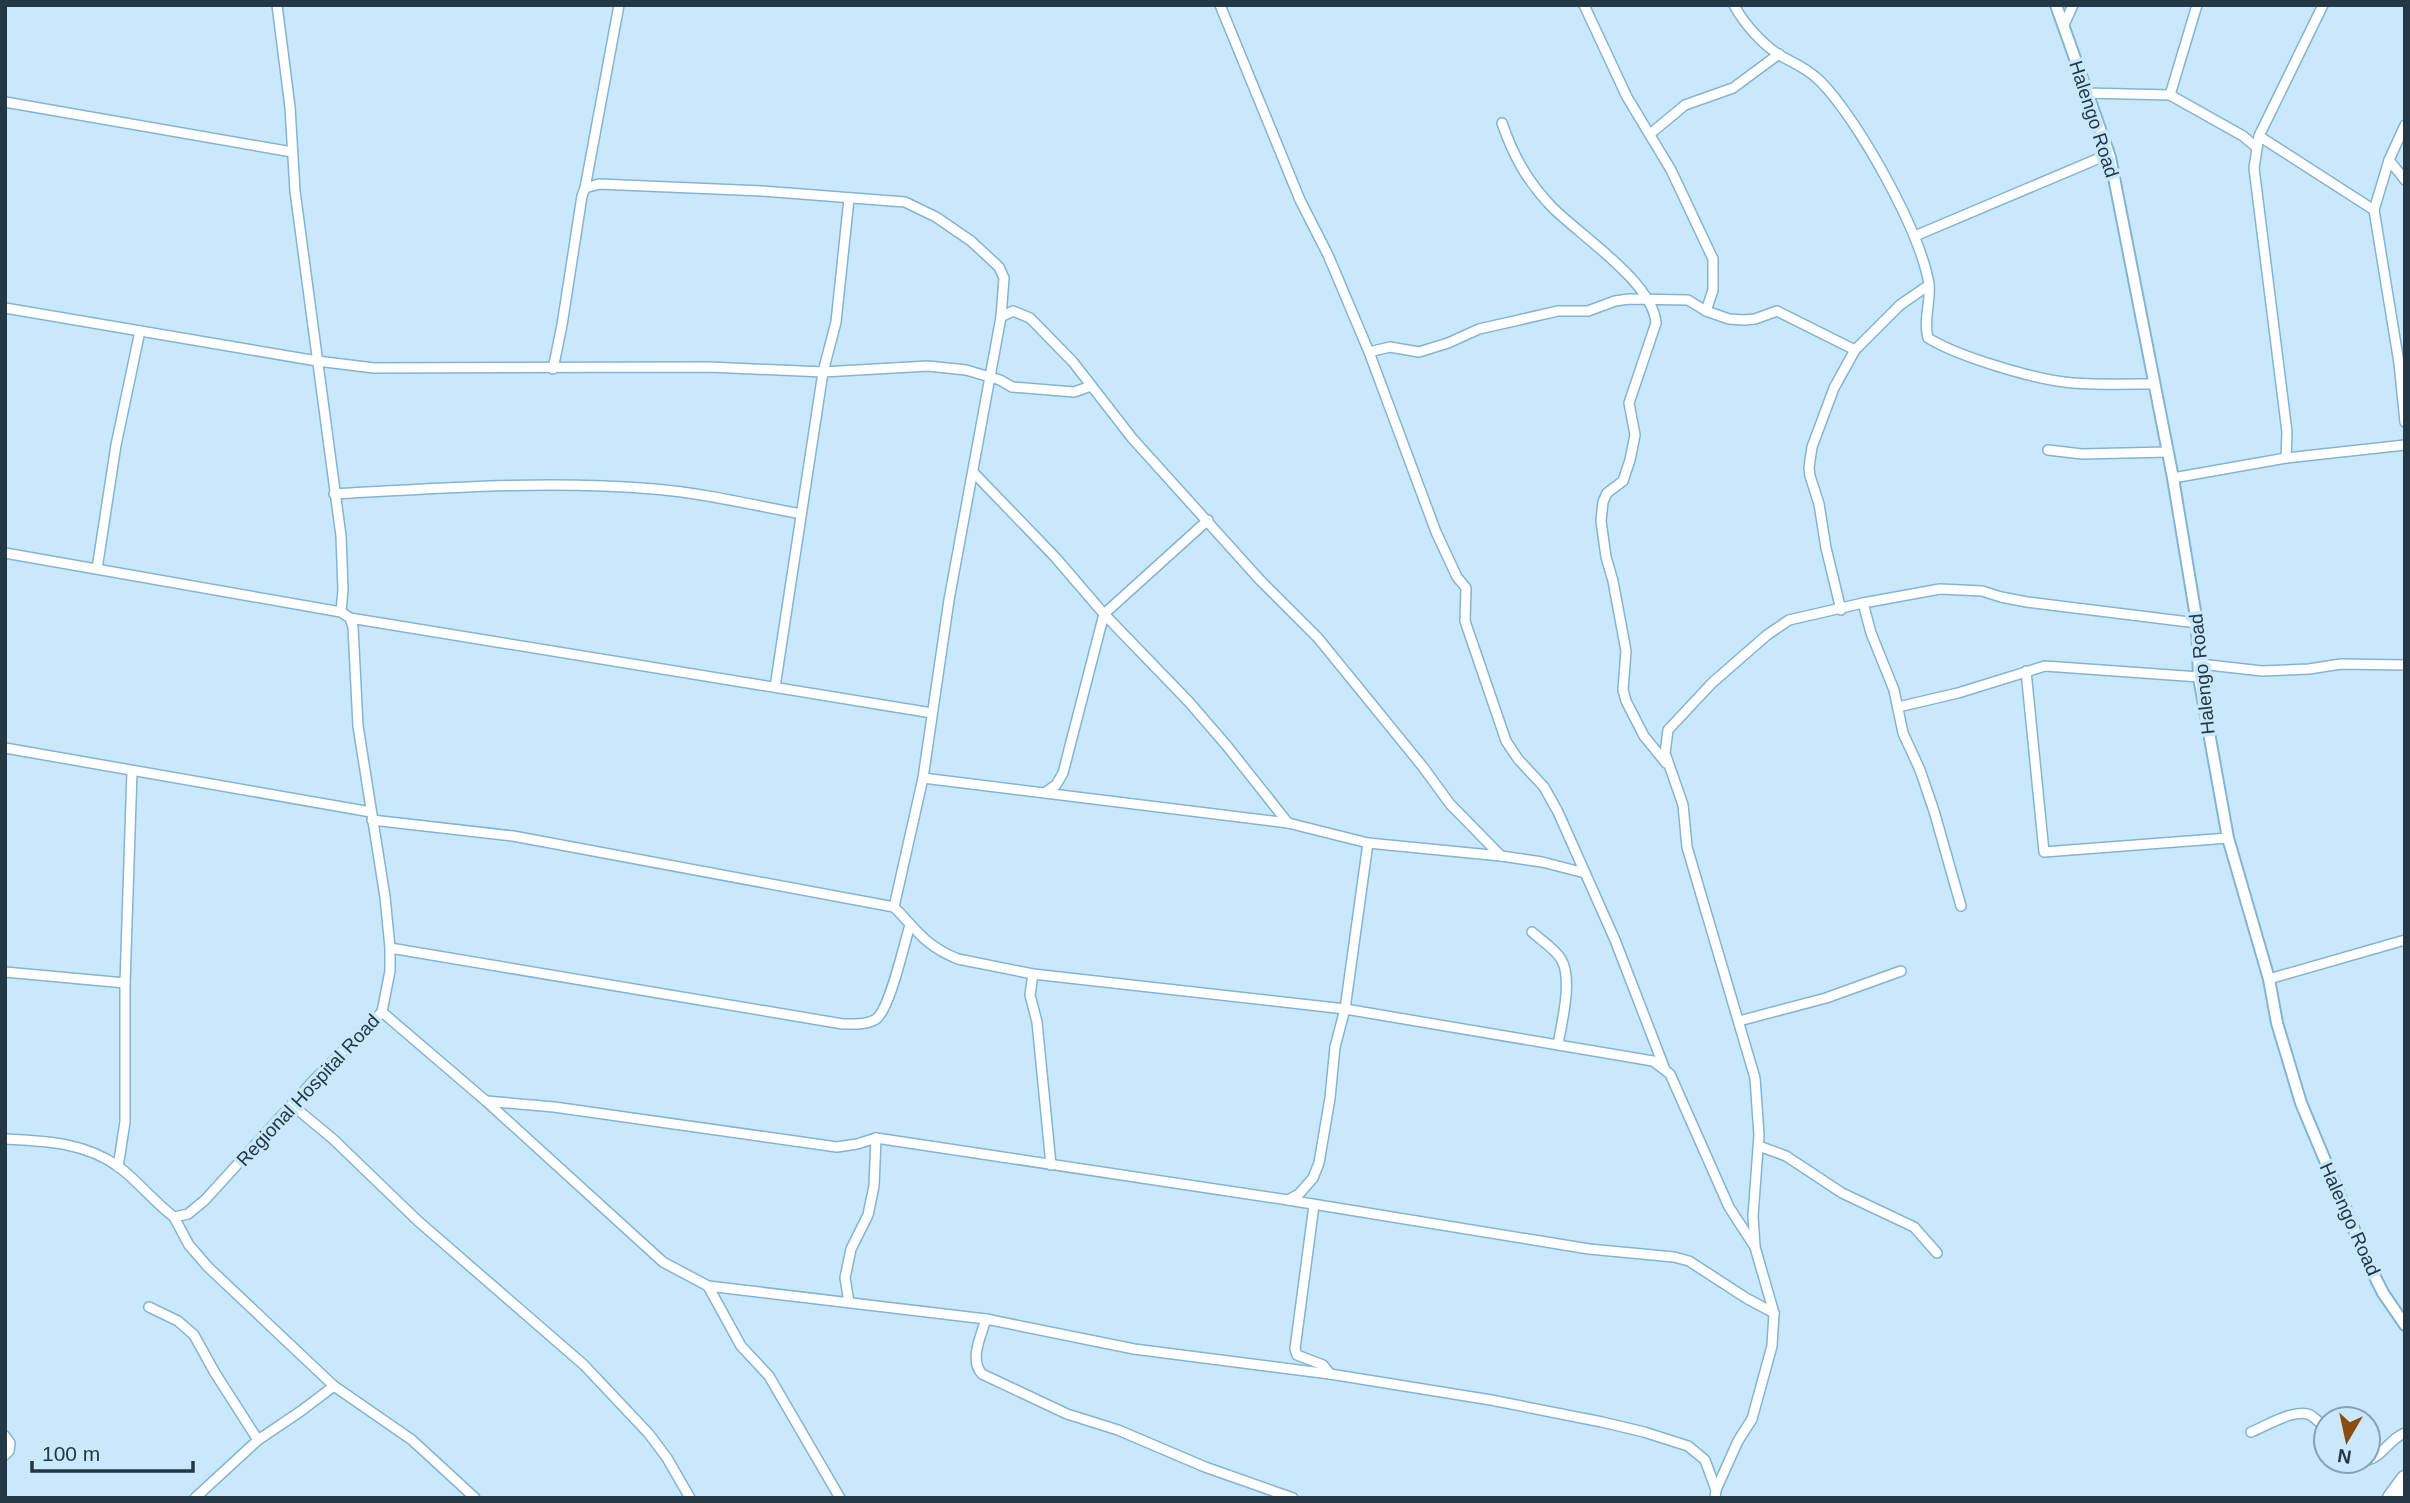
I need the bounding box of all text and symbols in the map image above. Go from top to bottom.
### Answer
street label: Halengo Road [2065,58,2123,180]
street label: Halengo Road [2185,612,2219,736]
street label: Regional Hospital Road [232,1010,384,1170]
street label: Halengo Road [2316,1159,2384,1279]
north arrow [2312,1405,2382,1475]
scale bar [32,1430,192,1474]
text: 100 m [42,1442,100,1465]
text: N [2336,1445,2353,1468]

